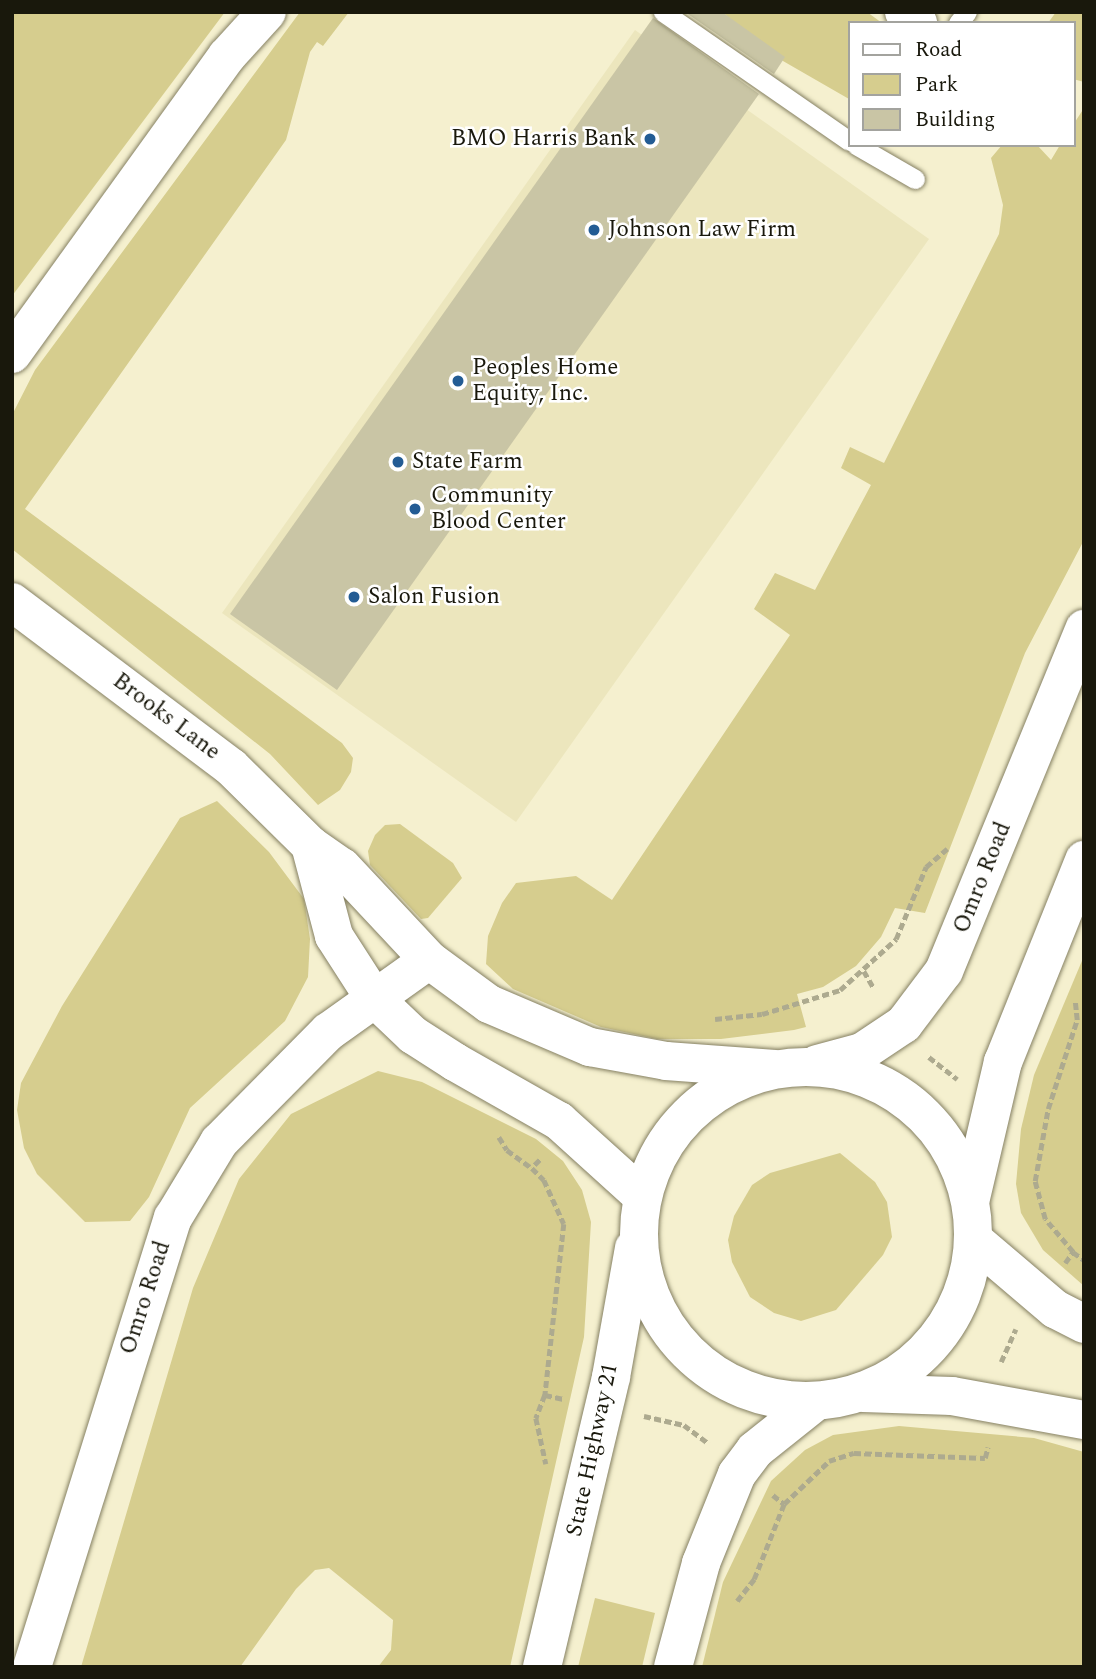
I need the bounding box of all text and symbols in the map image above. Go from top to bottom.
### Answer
legend [848,21,1075,147]
text: Road [915,34,962,66]
text: Park [915,69,958,101]
text: Building [915,104,995,136]
place label: BMO Harris Bank [451,125,636,153]
marker: BMO Harris Bank [642,131,658,147]
place label: Johnson Law Firm [608,216,796,244]
marker: Johnson Law Firm [586,222,602,238]
place label: Peoples Home Equity, Inc. [472,354,618,408]
marker: Peoples Home Equity, Inc. [450,373,466,389]
place label: State Farm [412,448,523,476]
marker: State Farm [390,454,406,470]
place label: Community Blood Center [431,482,566,536]
marker: Community Blood Center [405,499,425,519]
place label: Salon Fusion [368,583,500,611]
marker: Salon Fusion [346,589,362,605]
street label: Brooks Lane [107,668,225,766]
street label: Omro Road [948,818,1018,938]
street label: Omro Road [115,1238,177,1358]
street label: State Highway 21 [561,1361,625,1539]

